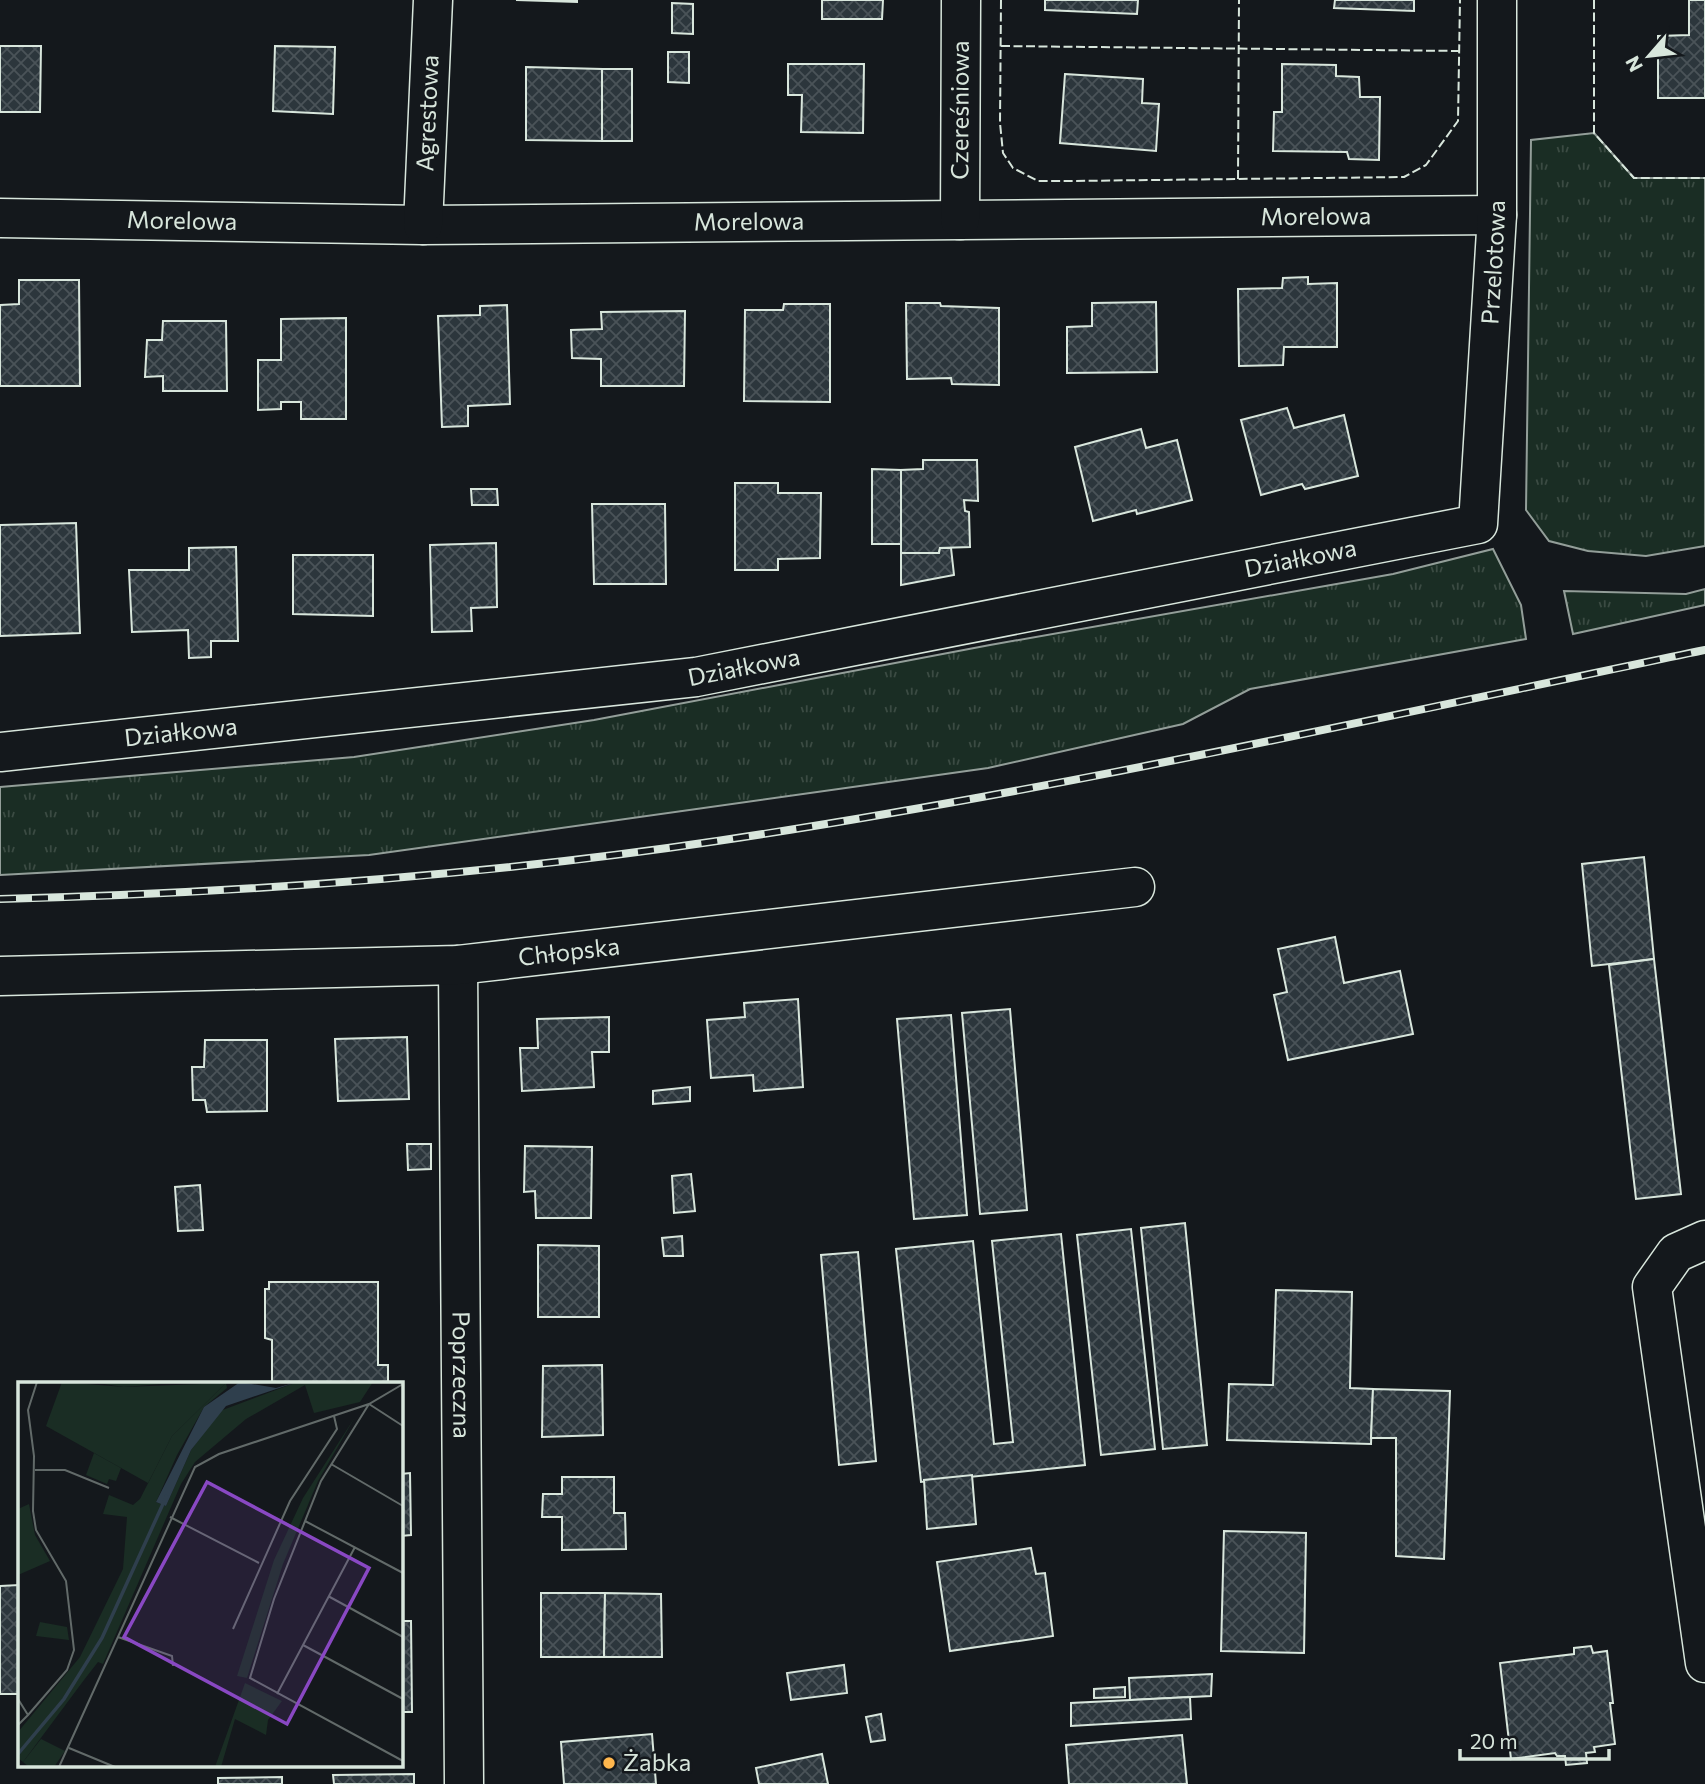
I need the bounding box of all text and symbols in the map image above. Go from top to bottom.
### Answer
north arrow [1614,21,1684,91]
street label: Czereśniowa [944,40,974,180]
text: N [1620,53,1647,76]
street label: Agrestowa [409,54,444,172]
street label: Morelowa [1260,200,1371,230]
street label: Przelotowa [1474,200,1510,325]
street label: Morelowa [126,204,238,235]
street label: Morelowa [693,205,804,235]
street label: Działkowa [1242,532,1359,582]
street label: Działkowa [685,641,802,691]
street label: Działkowa [123,711,239,752]
street label: Chłopska [516,930,621,971]
street label: Poprzeczna [448,1311,477,1439]
inset map [18,1382,402,1766]
scale bar [1460,1718,1609,1762]
text: 20 m [1470,1728,1518,1753]
place label: Żabka [623,1747,691,1776]
marker: Żabka [601,1755,617,1771]

